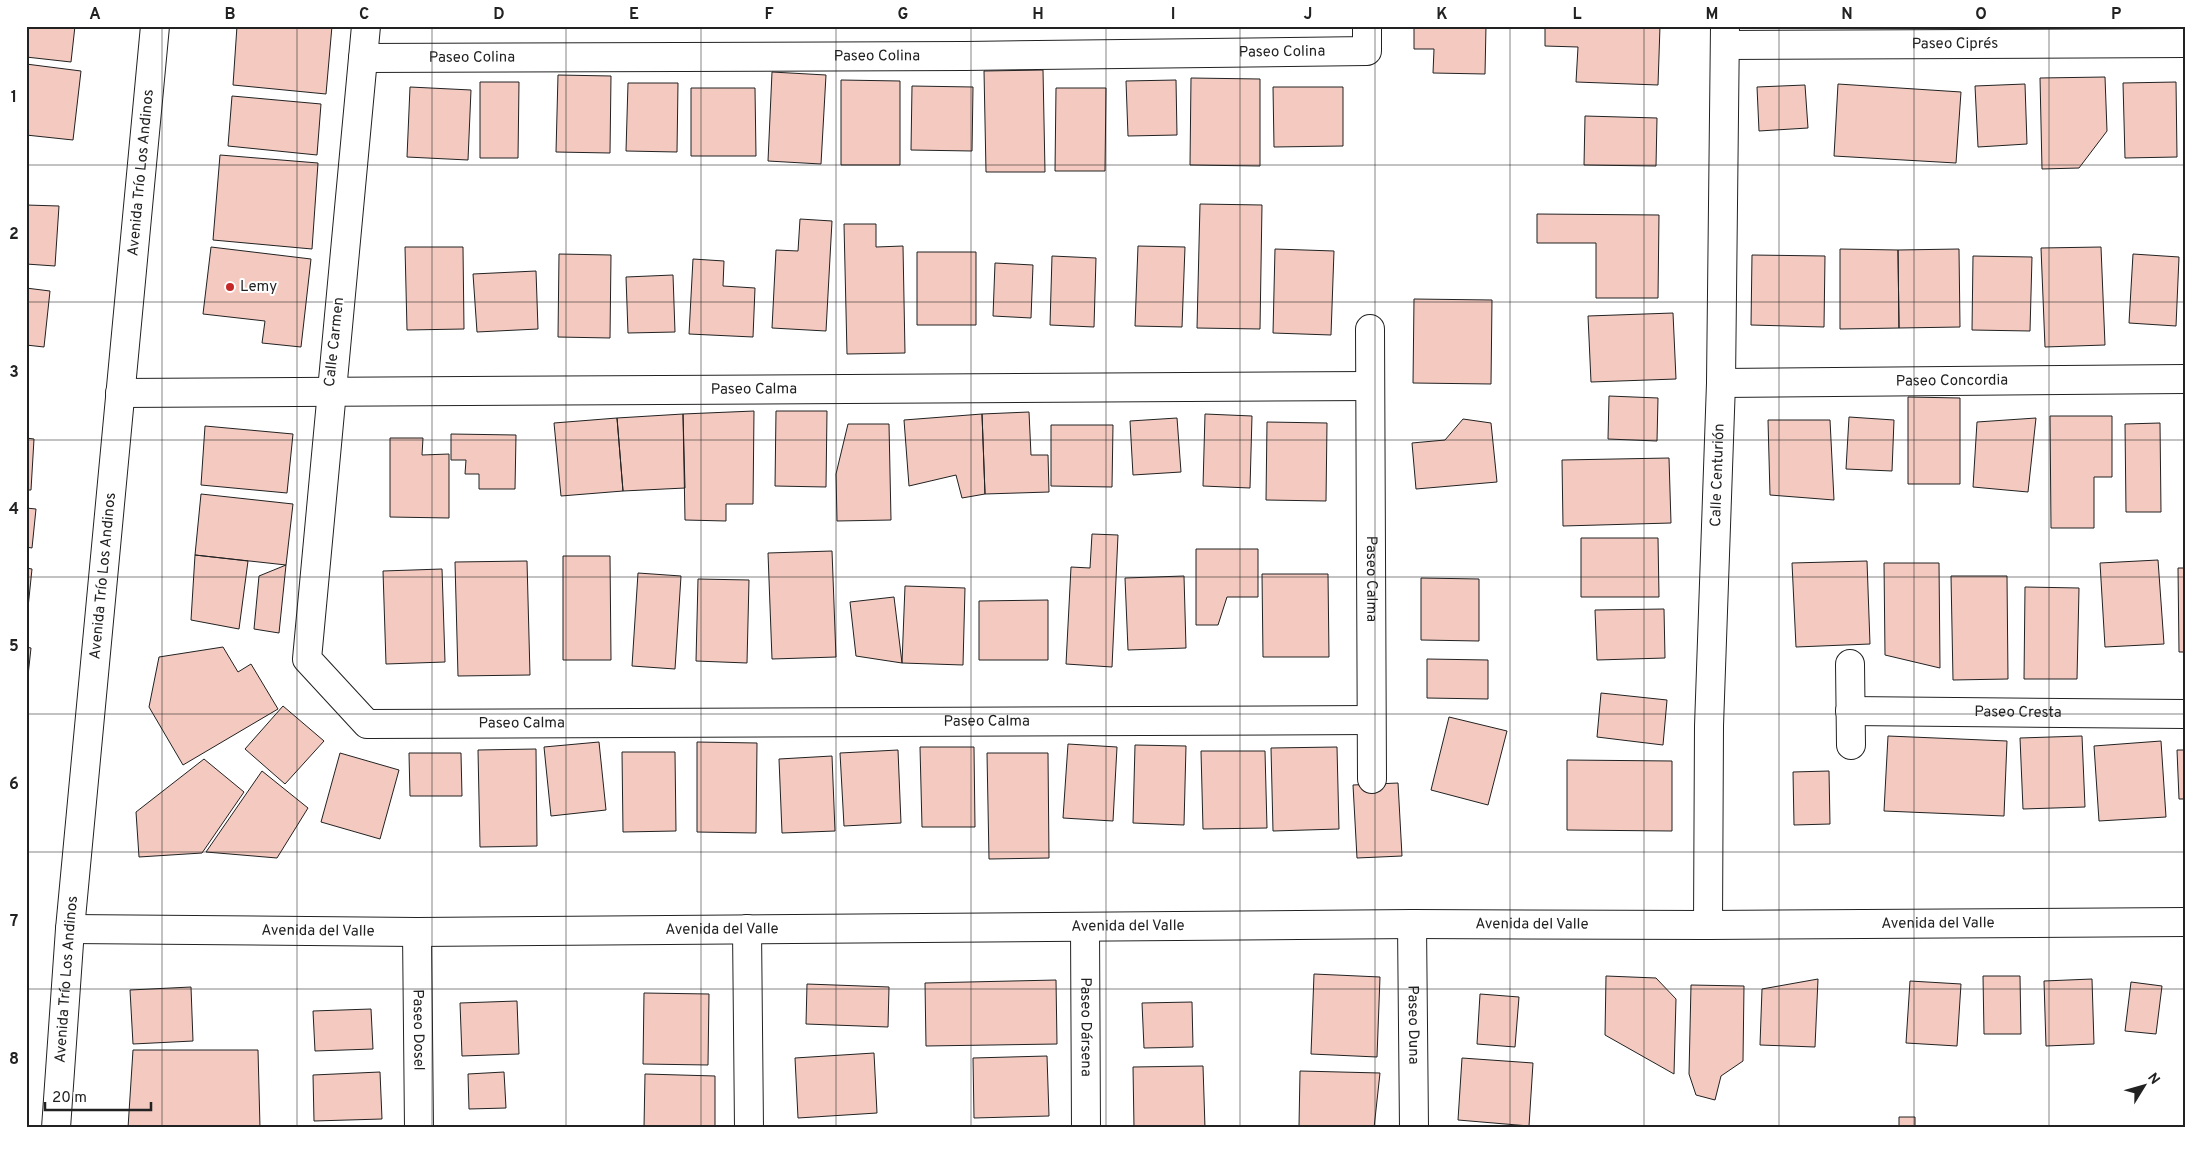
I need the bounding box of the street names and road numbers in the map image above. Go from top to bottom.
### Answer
street label: Paseo Ciprés [1912,34,1998,54]
street label: Paseo Colina [1239,42,1325,62]
street label: Paseo Colina [834,47,920,66]
street label: Paseo Colina [429,48,515,67]
street label: Avenida Trío Los Andinos [124,89,158,257]
street label: Calle Carmen [321,296,349,388]
street label: Paseo Concordia [1896,371,2008,391]
street label: Paseo Calma [711,380,797,399]
street label: Calle Centurión [1706,423,1729,527]
street label: Avenida Trío Los Andinos [86,492,121,660]
street label: Paseo Calma [1361,536,1381,622]
street label: Paseo Cresta [1974,703,2062,722]
street label: Paseo Calma [944,712,1030,731]
street label: Paseo Calma [479,714,565,733]
street label: Avenida Trío Los Andinos [51,895,83,1064]
street label: Avenida del Valle [1881,914,1995,933]
street label: Avenida del Valle [1475,915,1589,934]
street label: Avenida del Valle [1071,916,1185,936]
street label: Avenida del Valle [665,920,779,940]
street label: Avenida del Valle [261,921,375,941]
street label: Paseo Dársena [1076,977,1095,1077]
street label: Paseo Duna [1403,985,1423,1065]
street label: Paseo Dosel [408,989,428,1071]

